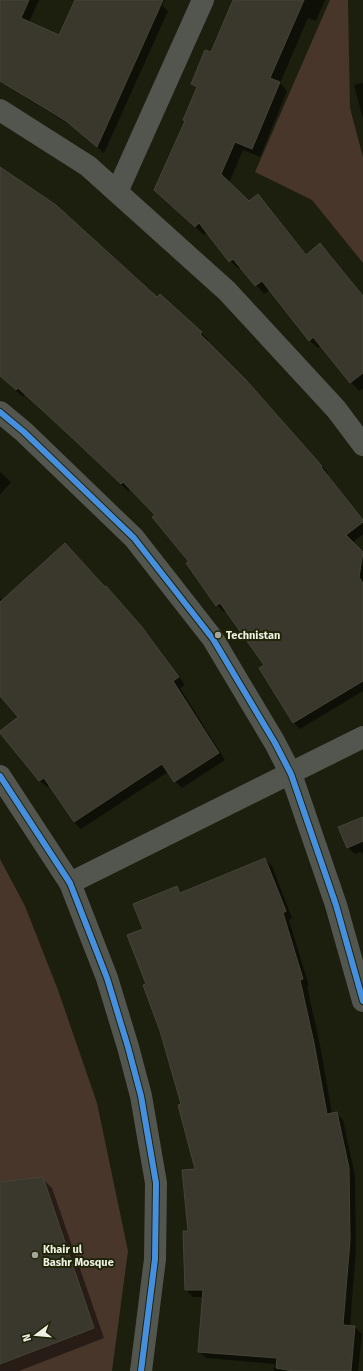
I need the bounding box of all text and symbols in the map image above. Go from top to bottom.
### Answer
place label: Technistan [226,629,280,642]
marker: Technistan [213,630,223,640]
place label: Khair ul Bashr Mosque [43,1243,114,1269]
marker: Khair ul Bashr Mosque [30,1250,40,1260]
north arrow [16,1315,56,1355]
text: N [20,1332,34,1343]

